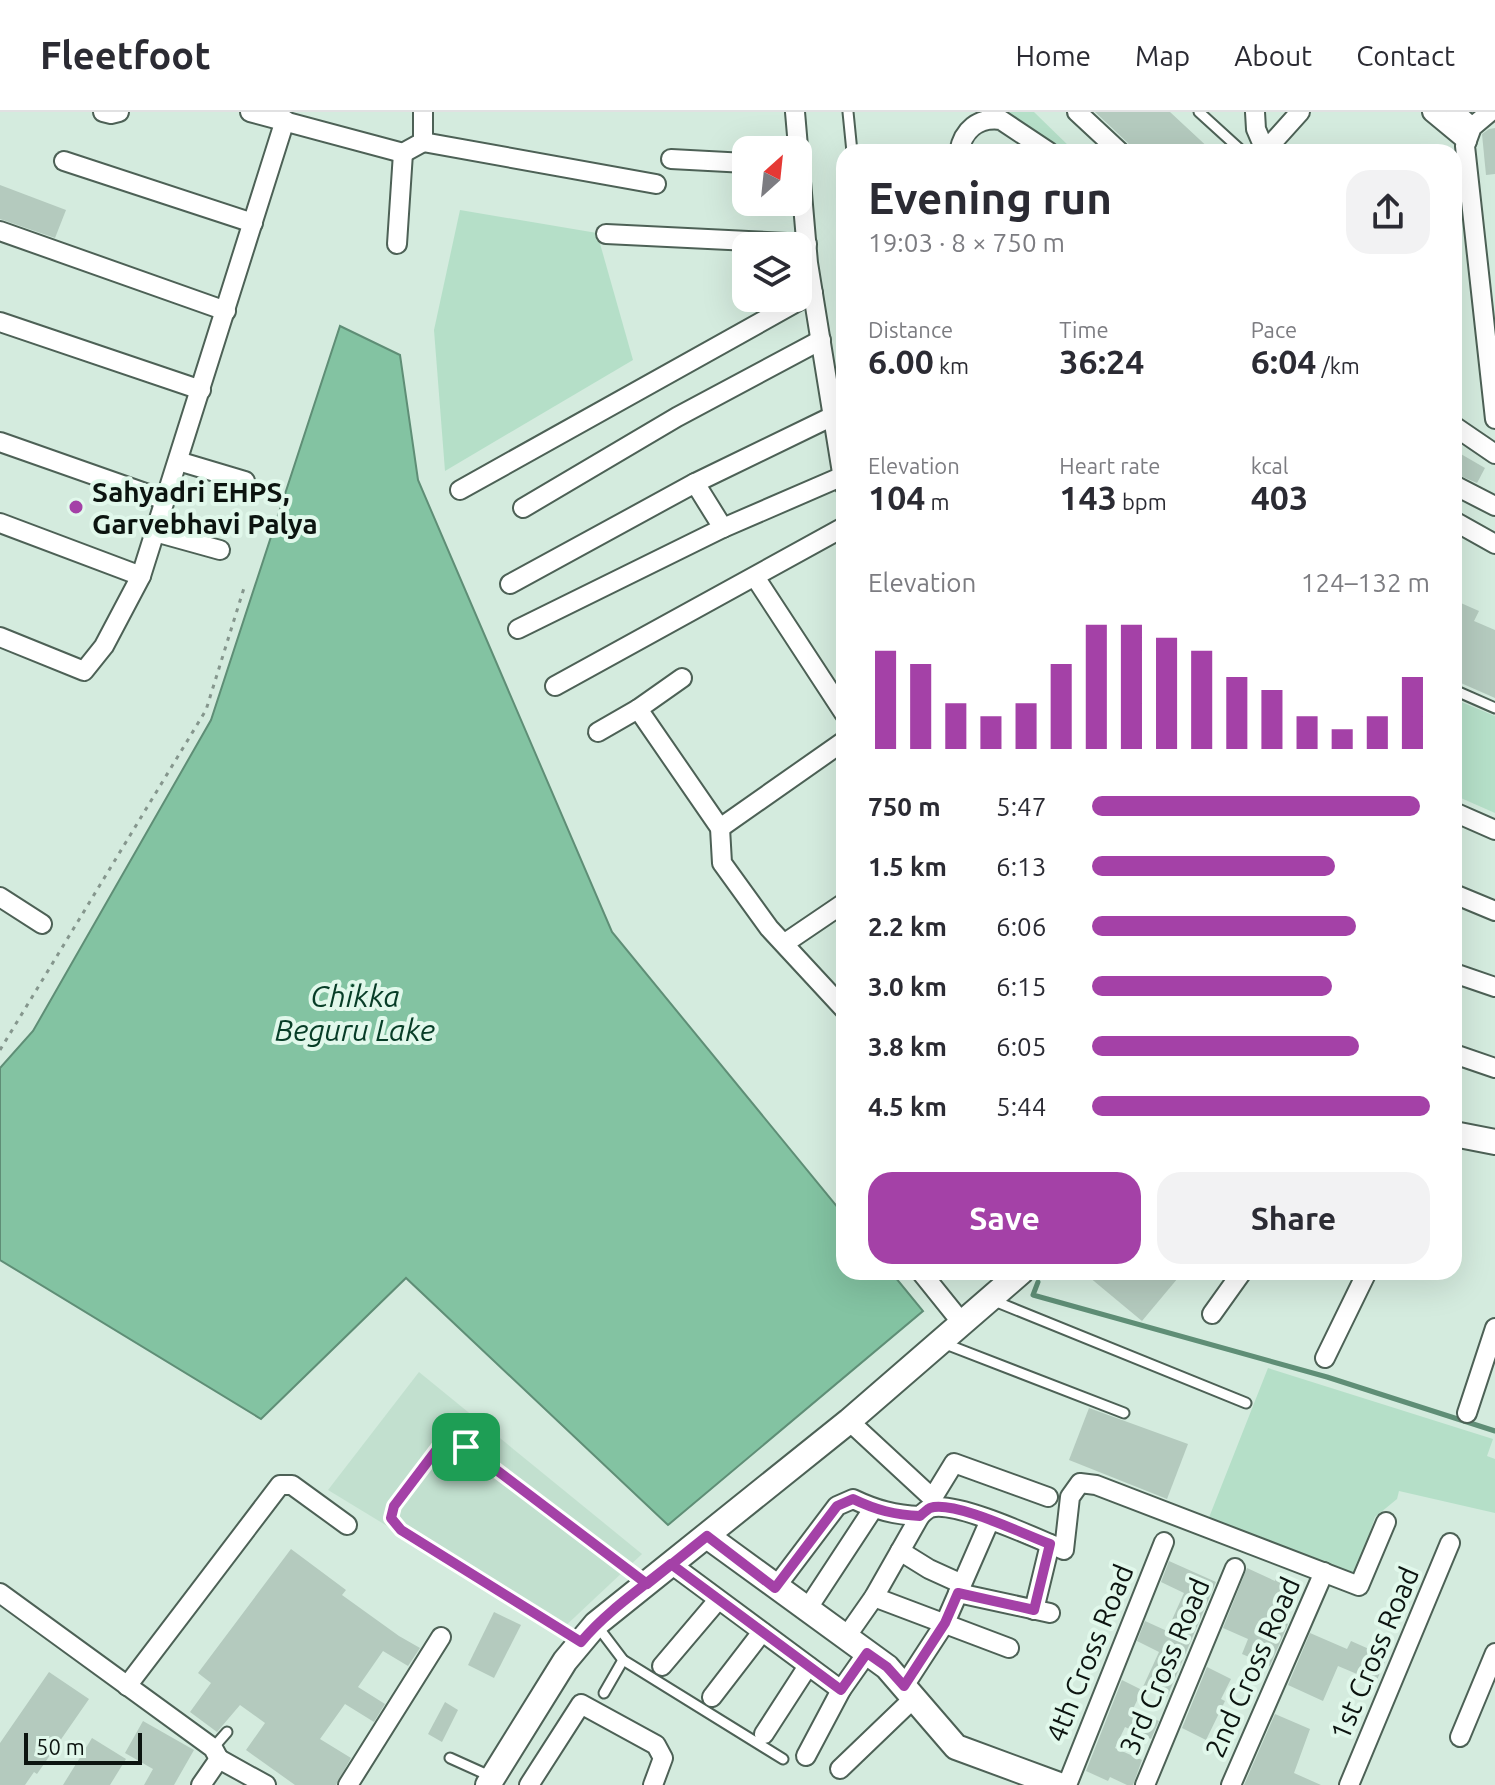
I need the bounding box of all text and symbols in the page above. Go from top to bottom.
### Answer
text: Fleetfoot [40,34,211,76]
text: Home [1016,40,1091,71]
text: Map [1135,40,1190,71]
text: About [1234,40,1312,71]
text: Contact [1356,40,1455,71]
north arrow [732,136,812,216]
map controls [732,136,812,312]
button: share [1346,170,1430,254]
text: Evening run [868,173,1112,222]
text: 19:03 · 8 × 750 m [868,228,1065,257]
button: layers [732,232,812,312]
text: Distance [868,317,953,342]
text: Time [1059,317,1109,342]
text: Pace [1251,317,1297,342]
text: 6.00 [868,342,934,380]
text: 36:24 [1059,342,1144,380]
text: 6:04 [1251,342,1317,380]
text: km [934,353,969,378]
text: /km [1317,353,1360,378]
text: Elevation [868,453,960,478]
text: Heart rate [1059,453,1161,478]
text: kcal [1251,453,1289,478]
place label: Sahyadri EHPS, Garvebhavi Palya [92,476,318,539]
text: 104 [868,478,926,516]
text: 143 [1059,478,1117,516]
text: 403 [1251,478,1308,516]
text: m [926,489,950,514]
text: bpm [1117,489,1167,514]
marker: Sahyadri EHPS, Garvebhavi Palya [67,498,85,516]
text: Elevation [868,568,976,597]
text: 124–132 m [1301,568,1430,597]
text: 750 m [868,792,941,821]
text: 5:47 [996,792,1046,821]
text: 1.5 km [868,852,947,881]
text: 6:13 [996,852,1046,881]
text: 2.2 km [868,912,947,941]
text: 6:06 [996,912,1046,941]
text: 3.0 km [868,972,947,1001]
text: 6:15 [996,972,1046,1001]
water label: Chikka Beguru Lake [275,979,435,1047]
text: 3.8 km [868,1032,947,1061]
text: 6:05 [996,1032,1046,1061]
text: 4.5 km [868,1092,947,1121]
text: 5:44 [996,1092,1046,1121]
button: Save [868,1172,1141,1264]
button: Share [1157,1172,1430,1264]
pin [432,1413,500,1481]
icon: arrive [444,1425,488,1469]
street label: 4th Cross Road [1039,1560,1139,1746]
street label: 1st Cross Road [1324,1562,1424,1744]
street label: 2nd Cross Road [1198,1572,1306,1762]
street label: 3rd Cross Road [1113,1573,1215,1759]
scale bar [24,1729,142,1765]
text: 50 m [36,1734,85,1759]

